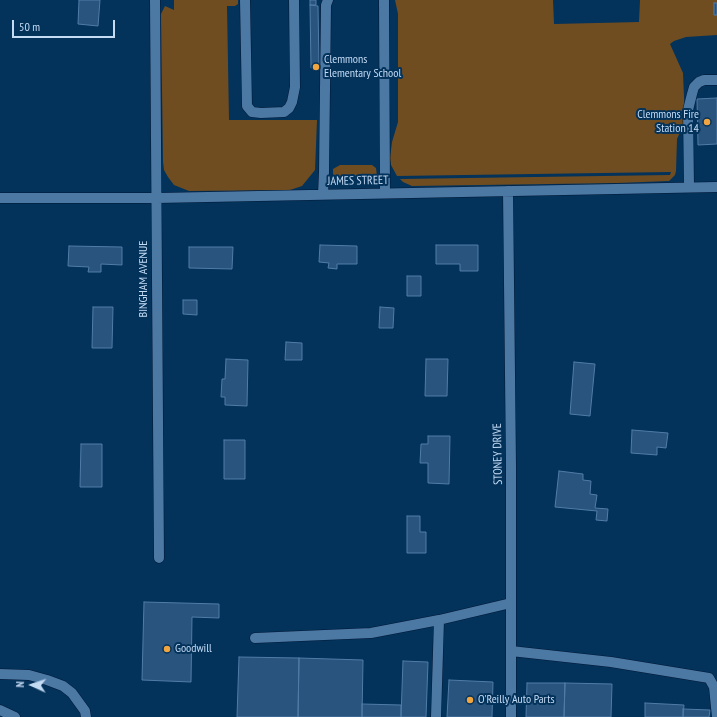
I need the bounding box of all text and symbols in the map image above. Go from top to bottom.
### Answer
scale bar [14,12,117,38]
text: 50 m [19,19,40,34]
place label: Clemmons Elementary School [324,53,401,81]
marker: Clemmons Elementary School [311,62,321,72]
place label: Clemmons Fire Station 14 [637,108,699,136]
marker: Clemmons Fire Station 14 [702,117,712,127]
street label: JAMES STREET [327,173,389,189]
street label: BINGHAM AVENUE [137,241,151,317]
street label: STONEY DRIVE [490,423,506,485]
place label: Goodwill [175,642,212,656]
marker: Goodwill [162,644,172,654]
north arrow [12,665,52,705]
text: N [13,681,27,688]
place label: O'Reilly Auto Parts [478,693,555,707]
marker: O'Reilly Auto Parts [465,695,475,705]

